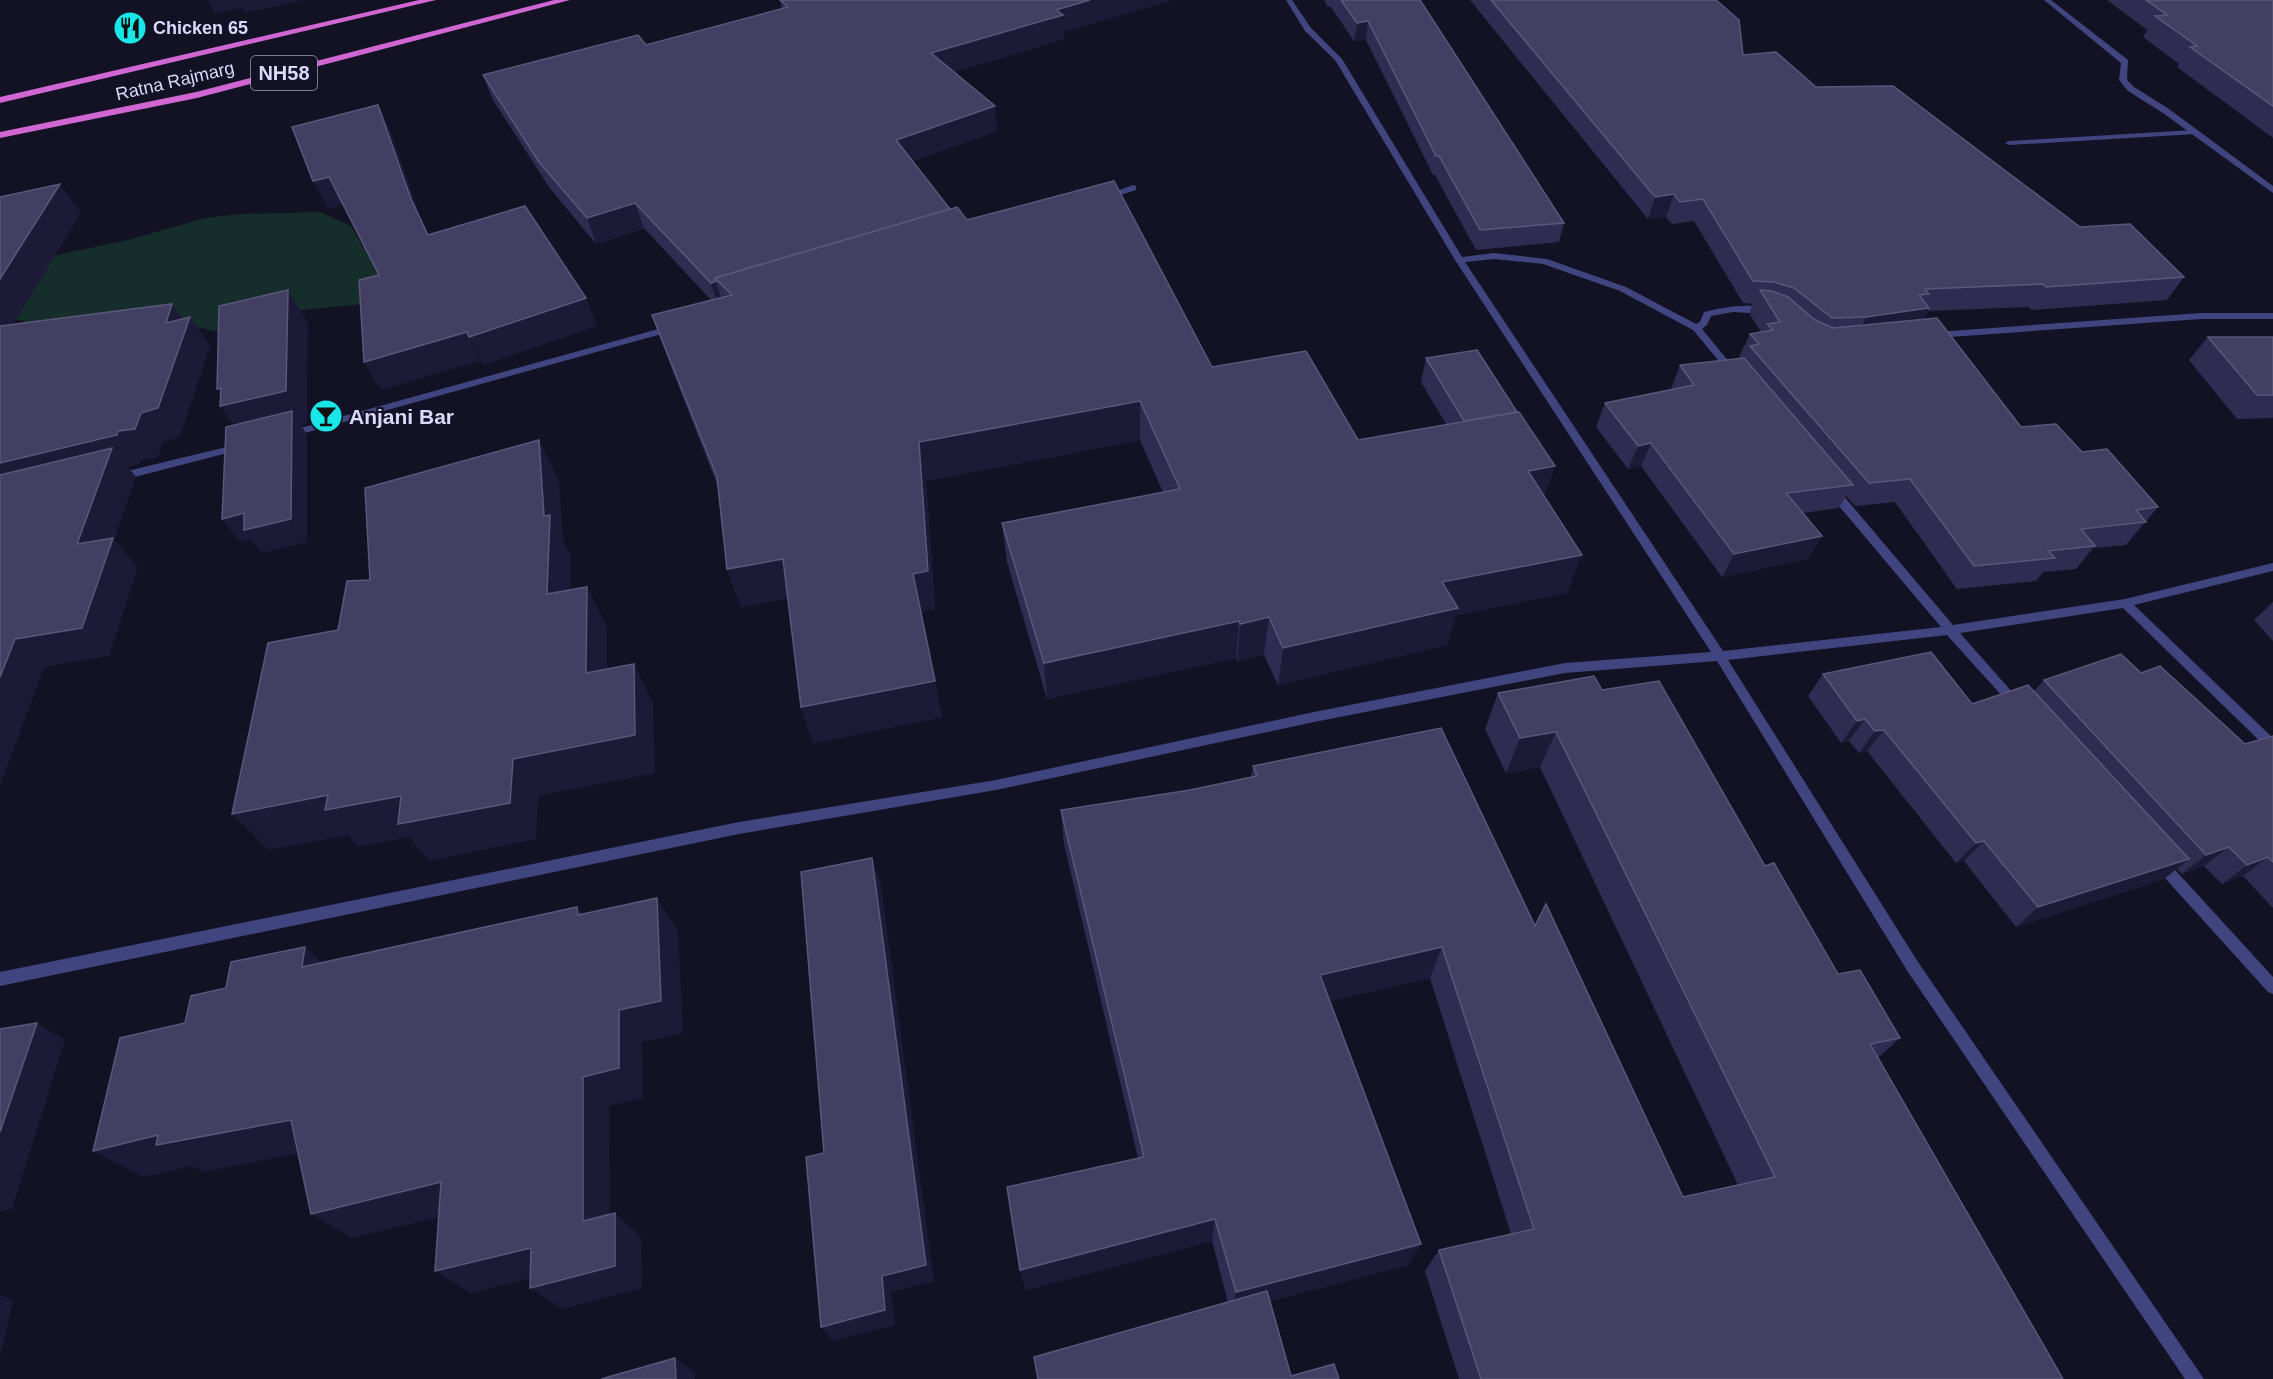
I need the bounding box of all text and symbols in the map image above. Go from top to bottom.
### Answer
restaurant icon: Chicken 65 [112,10,148,46]
place label: Chicken 65 [153,18,248,38]
road number: NH58 [251,56,317,90]
street label: Ratna Rajmarg [114,58,236,104]
bar icon: Anjani Bar [308,398,344,434]
place label: Anjani Bar [349,405,454,428]

